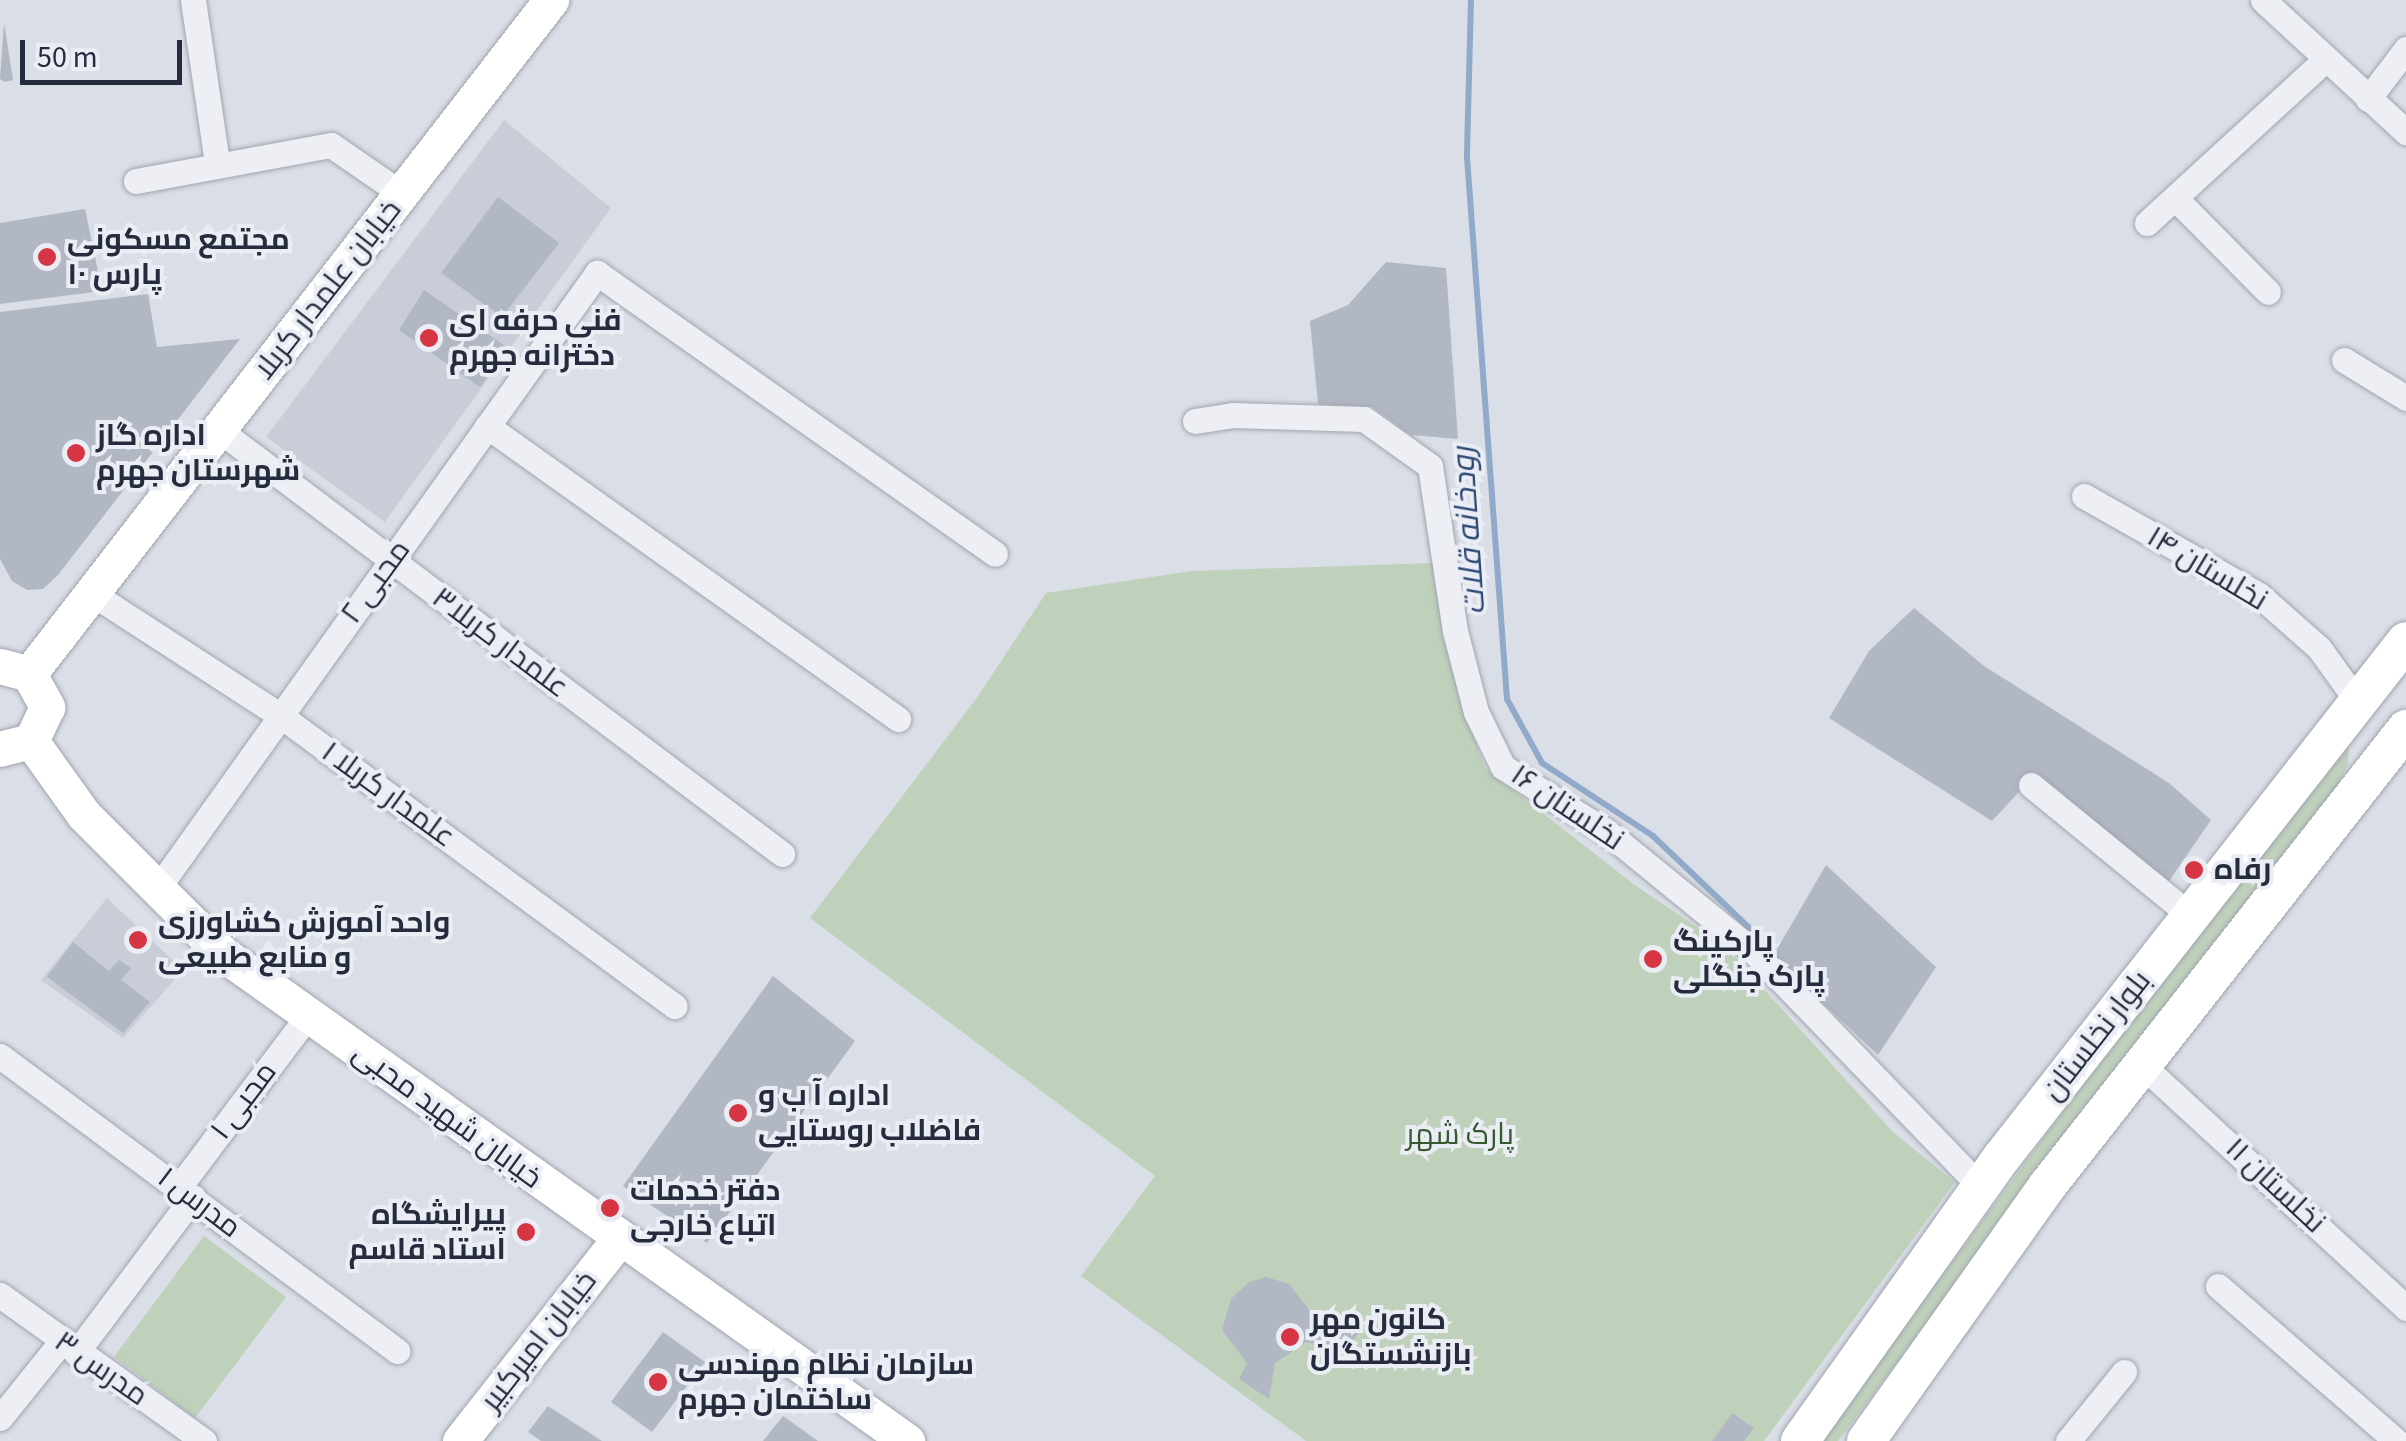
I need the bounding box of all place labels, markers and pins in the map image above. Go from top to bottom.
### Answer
place label: مجتمع مسکونی پارس ۱۰ [67,222,290,292]
marker: مجتمع مسکونی پارس ۱۰ [36,246,58,268]
place label: فنی حرفه ای دخترانه جهرم [449,303,622,374]
marker: فنی حرفه ای دخترانه جهرم [418,327,440,349]
place label: اداره گاز شهرستان جهرم [96,418,300,488]
marker: اداره گاز شهرستان جهرم [65,442,87,464]
place label: رفاه [2214,852,2272,888]
marker: رفاه [2183,859,2205,881]
place label: واحد آموزش کشاورزی و منابع طبیعی [158,905,450,976]
place label: پارکینگ پارک جنگلی [1673,924,1825,994]
marker: واحد آموزش کشاورزی و منابع طبیعی [127,929,149,951]
marker: پارکینگ پارک جنگلی [1642,948,1664,970]
place label: اداره آ ب و فاضلاب روستایی [758,1078,981,1148]
marker: اداره آ ب و فاضلاب روستایی [727,1102,749,1124]
place label: دفتر خدمات اتباع خارجی [630,1173,780,1244]
place label: پیرایشگاه استاد قاسم [349,1197,506,1268]
marker: دفتر خدمات اتباع خارجی [599,1197,621,1219]
marker: پیرایشگاه استاد قاسم [515,1221,537,1243]
place label: کانون مهر بازنشستگان [1310,1302,1472,1372]
marker: کانون مهر بازنشستگان [1279,1326,1301,1348]
place label: سازمان نظام مهندسی ساختمان جهرم [678,1347,974,1418]
marker: سازمان نظام مهندسی ساختمان جهرم [647,1371,669,1393]

